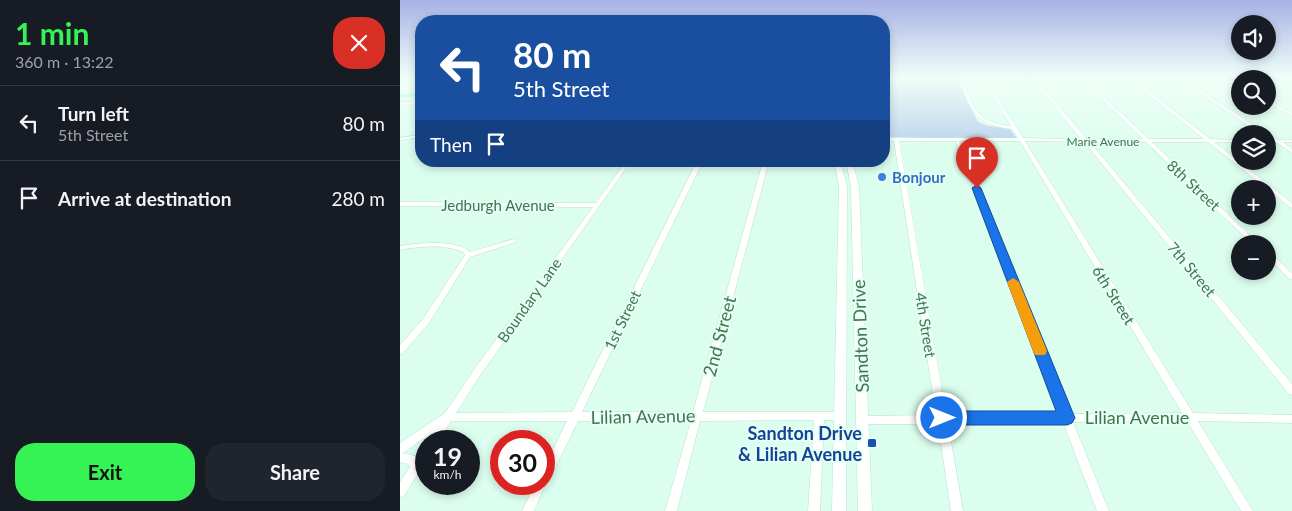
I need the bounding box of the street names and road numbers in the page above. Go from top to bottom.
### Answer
street label: Marie Avenue [1067,134,1139,149]
street label: 8th Street [1164,156,1225,214]
street label: Jedburgh Avenue [441,196,555,214]
street label: 7th Street [1164,238,1220,300]
street label: Boundary Lane [493,254,565,346]
street label: 6th Street [1089,262,1139,328]
street label: Sandton Drive [847,279,873,393]
street label: 1st Street [600,287,644,353]
street label: 4th Street [912,291,940,360]
street label: 2nd Street [698,293,740,379]
street label: Lilian Avenue [590,404,696,428]
street label: Lilian Avenue [1085,406,1189,428]

